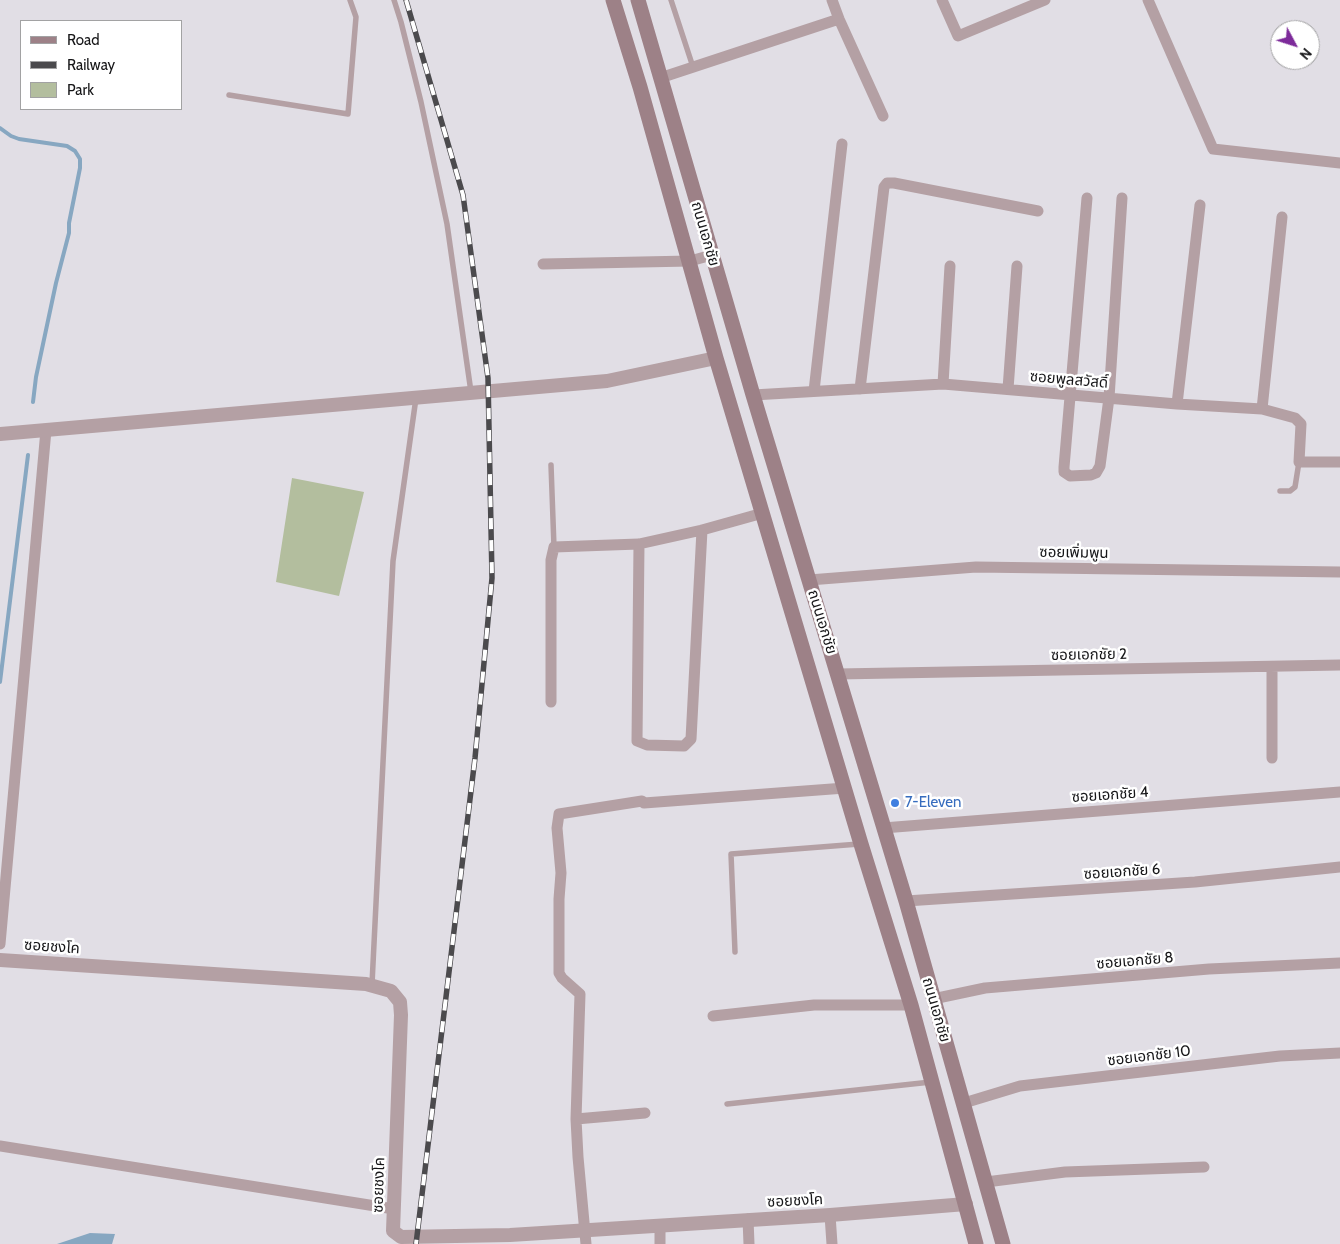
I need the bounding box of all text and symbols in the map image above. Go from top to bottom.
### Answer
legend [20,20,182,110]
north arrow [1270,20,1320,70]
text: Road [67,31,100,49]
text: N [1296,44,1316,64]
text: Railway [67,56,115,74]
text: Park [67,81,94,99]
street label: ถนนเอกชัย [687,200,723,268]
street label: ซอยพูลสวัสดิ์ [1029,368,1109,392]
street label: ซอยเพิ่มพูน [1039,543,1109,563]
street label: ถนนเอกชัย [804,588,840,656]
street label: ซอยเอกชัย 2 [1051,645,1127,665]
street label: ซอยเอกชัย 4 [1071,783,1149,807]
place label: 7-Eleven [905,794,961,812]
marker: 7-Eleven [889,797,901,809]
street label: ซอยเอกชัย 6 [1083,860,1161,884]
street label: ซอยชงโค [24,936,80,958]
street label: ซอยเอกชัย 8 [1096,949,1174,973]
street label: ถนนเอกชัย [918,976,954,1044]
street label: ซอยเอกชัย 10 [1106,1042,1192,1070]
street label: ซอยชงโค [369,1157,389,1213]
street label: ซอยชงโค [767,1191,823,1211]

